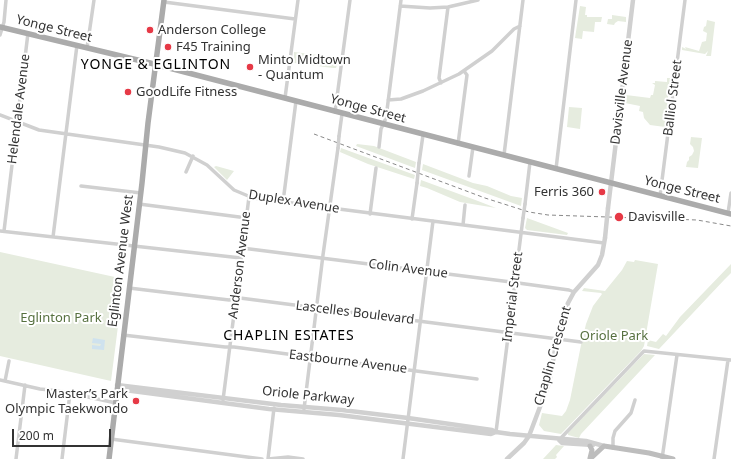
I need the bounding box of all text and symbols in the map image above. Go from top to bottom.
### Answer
street label: Yonge Street [14,12,94,46]
place label: Anderson College [158,22,266,38]
marker: Anderson College [145,25,155,35]
street label: Davisville Avenue [608,38,636,146]
place label: F45 Training [176,39,251,55]
marker: F45 Training [163,42,173,52]
place label: Minto Midtown - Quantum [258,52,351,83]
street label: Helendale Avenue [5,53,33,165]
district label: YONGE & EGLINTON [81,57,231,73]
street label: Balliol Street [661,59,685,137]
marker: Minto Midtown - Quantum [245,62,255,72]
place label: GoodLife Fitness [136,84,237,100]
marker: GoodLife Fitness [123,87,133,97]
street label: Yonge Street [328,91,408,127]
street label: Yonge Street [642,173,722,207]
place label: Ferris 360 [534,184,594,200]
street label: Duplex Avenue [247,187,341,217]
marker: Ferris 360 [597,187,607,197]
street label: Eglinton Avenue West [105,194,137,328]
place label: Davisville [628,209,685,225]
street label: Anderson Avenue [226,210,254,320]
marker: Davisville [613,211,625,223]
street label: Imperial Street [500,251,526,343]
street label: Colin Avenue [367,256,449,282]
street label: Lascelles Boulevard [295,298,415,328]
street label: Chaplin Crescent [531,304,575,408]
park label: Eglinton Park [20,310,102,326]
district label: CHAPLIN ESTATES [223,328,355,344]
park label: Oriole Park [580,328,648,344]
street label: Eastbourne Avenue [288,347,408,377]
street label: Oriole Parkway [261,383,355,409]
place label: Master’s Park Olympic Taekwondo [5,386,128,417]
marker: Master’s Park Olympic Taekwondo [131,396,141,406]
scale bar [14,421,113,447]
text: 200 m [19,427,54,444]

